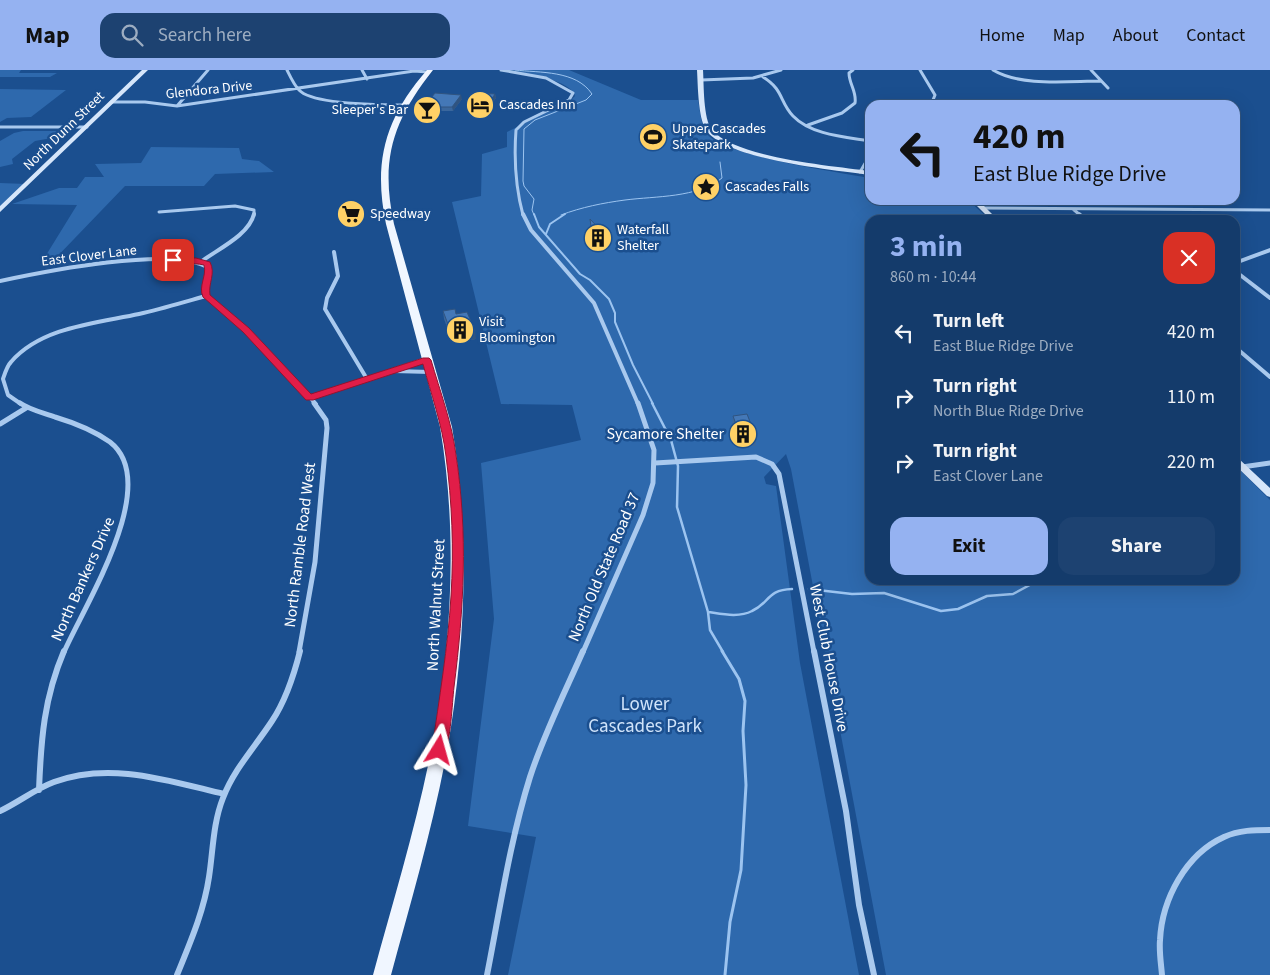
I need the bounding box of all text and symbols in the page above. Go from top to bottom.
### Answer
search box [100,13,450,58]
text: Map [25,18,70,53]
icon: search [118,21,146,49]
text: Search here [158,22,251,49]
text: Home [979,23,1025,48]
text: Map [1053,23,1085,48]
text: About [1113,23,1158,48]
text: Contact [1186,23,1245,48]
street label: Glendora Drive [165,76,253,104]
street label: North Dunn Street [19,87,109,175]
hotel icon: Cascades Inn [465,90,495,120]
bar icon: Sleeper's Bar [412,95,442,125]
place label: Cascades Inn [499,95,576,115]
place label: Sleeper's Bar [331,100,408,120]
text: 420 m [973,112,1065,162]
place label: Upper Cascades Skatepark [672,119,766,155]
icon: left [890,120,955,185]
sports icon: Upper Cascades Skatepark [638,122,668,152]
text: East Blue Ridge Drive [973,158,1166,190]
place icon: Cascades Falls [691,172,721,202]
place label: Cascades Falls [725,177,809,197]
supermarket icon: Speedway [336,199,366,229]
place label: Speedway [370,204,431,224]
place label: Waterfall Shelter [617,220,669,256]
building icon: Waterfall Shelter [583,223,613,253]
text: 3 min [890,225,963,268]
button: close [1163,232,1215,284]
pin [152,239,194,281]
street label: East Clover Lane [40,240,138,272]
icon: arrive [159,246,187,274]
text: 860 m · 10:44 [890,266,977,288]
text: Turn left [933,308,1004,335]
place label: Visit Bloomington [479,312,556,348]
building icon: Visit Bloomington [445,315,475,345]
icon: left [890,319,918,347]
text: 420 m [1167,319,1215,346]
text: East Blue Ridge Drive [933,335,1073,357]
text: Turn right [933,373,1017,400]
icon: right [890,384,918,412]
text: 110 m [1167,384,1215,411]
text: North Blue Ridge Drive [933,400,1084,422]
building icon: Sycamore Shelter [728,419,758,449]
place label: Sycamore Shelter [606,423,724,445]
text: Turn right [933,438,1017,465]
icon: right [890,449,918,477]
text: 220 m [1167,449,1215,476]
street label: North Ramble Road West [279,461,321,629]
text: East Clover Lane [933,465,1043,487]
street label: North Old State Road 37 [563,489,645,645]
street label: North Bankers Drive [46,513,120,645]
button: Exit [890,517,1048,575]
button: Share [1058,517,1215,575]
street label: North Walnut Street [422,538,450,672]
street label: West Club House Drive [804,582,854,734]
park label: Lower Cascades Park [588,691,702,740]
position arrow [412,723,464,775]

